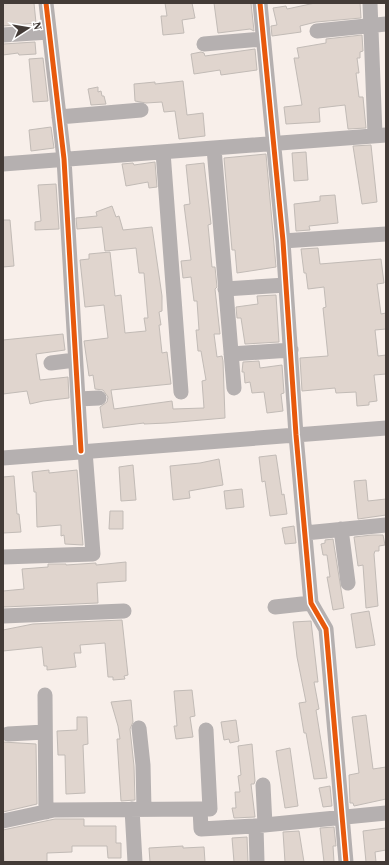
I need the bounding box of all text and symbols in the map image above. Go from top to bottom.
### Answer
north arrow [8,8,48,48]
text: N [29,21,45,32]

